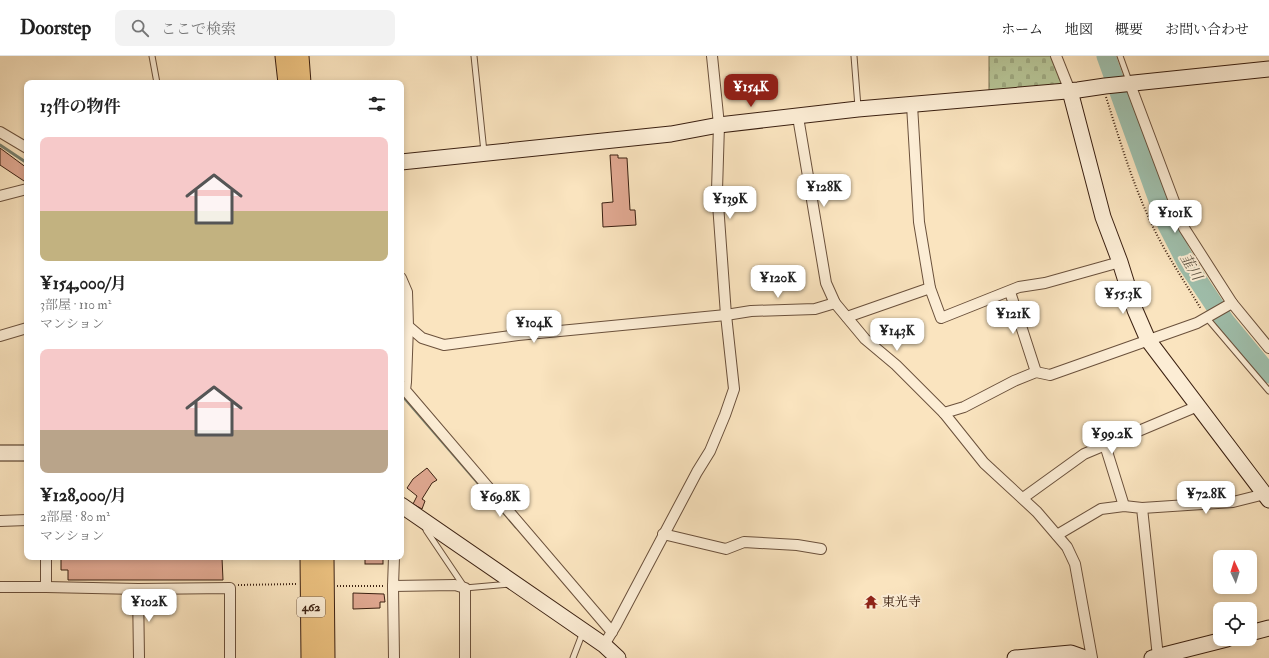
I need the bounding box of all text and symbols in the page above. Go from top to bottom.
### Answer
search box [115,10,395,46]
text: Doorstep [20,16,91,40]
icon: search [129,17,151,39]
text: ここで検索 [161,20,236,39]
text: ホーム [1001,21,1043,38]
text: 地図 [1065,21,1093,38]
text: 概要 [1115,21,1143,38]
text: お問い合わせ [1165,21,1249,38]
pin: ¥154K [723,74,779,108]
text: ¥154K [733,79,769,95]
icon: filters [366,93,388,115]
text: 13件の物件 [40,96,121,117]
icon: home [178,163,250,235]
pin: ¥128K [796,174,852,208]
text: ¥128K [806,179,842,195]
pin: ¥139K [702,186,758,220]
text: ¥139K [712,191,748,207]
pin: ¥101K [1147,200,1203,234]
text: ¥101K [1158,205,1192,221]
water label: 韮川 [1177,251,1207,285]
pin: ¥120K [750,265,806,299]
text: ¥120K [760,270,796,286]
text: ¥154,000/月 [40,273,127,294]
pin: ¥55.3K [1090,281,1156,315]
text: ¥55.3K [1104,286,1142,302]
text: 3部屋 · 110 m² [40,297,111,313]
pin: ¥121K [985,301,1041,335]
text: ¥121K [996,306,1030,322]
pin: ¥104K [506,310,562,344]
text: ¥104K [515,315,553,331]
text: マンション [40,316,104,332]
pin: ¥143K [869,318,925,352]
text: ¥143K [879,323,915,339]
icon: home [178,375,250,447]
pin: ¥99.2K [1079,421,1145,455]
text: ¥99.2K [1091,426,1133,442]
pin: ¥72.8K [1173,481,1239,515]
pin: ¥69.8K [467,484,533,518]
text: ¥128,000/月 [40,485,127,506]
text: ¥72.8K [1186,486,1226,502]
text: ¥69.8K [480,489,520,505]
text: 2部屋 · 80 m² [40,509,110,525]
text: マンション [40,528,104,544]
north arrow [1213,550,1257,594]
map controls [1213,550,1257,646]
pin: ¥102K [121,589,177,623]
text: ¥102K [131,594,167,610]
temple icon: 東光寺 [863,594,879,610]
place label: 東光寺 [882,594,921,610]
road number: 462 [297,597,325,617]
button: locate [1213,602,1257,646]

